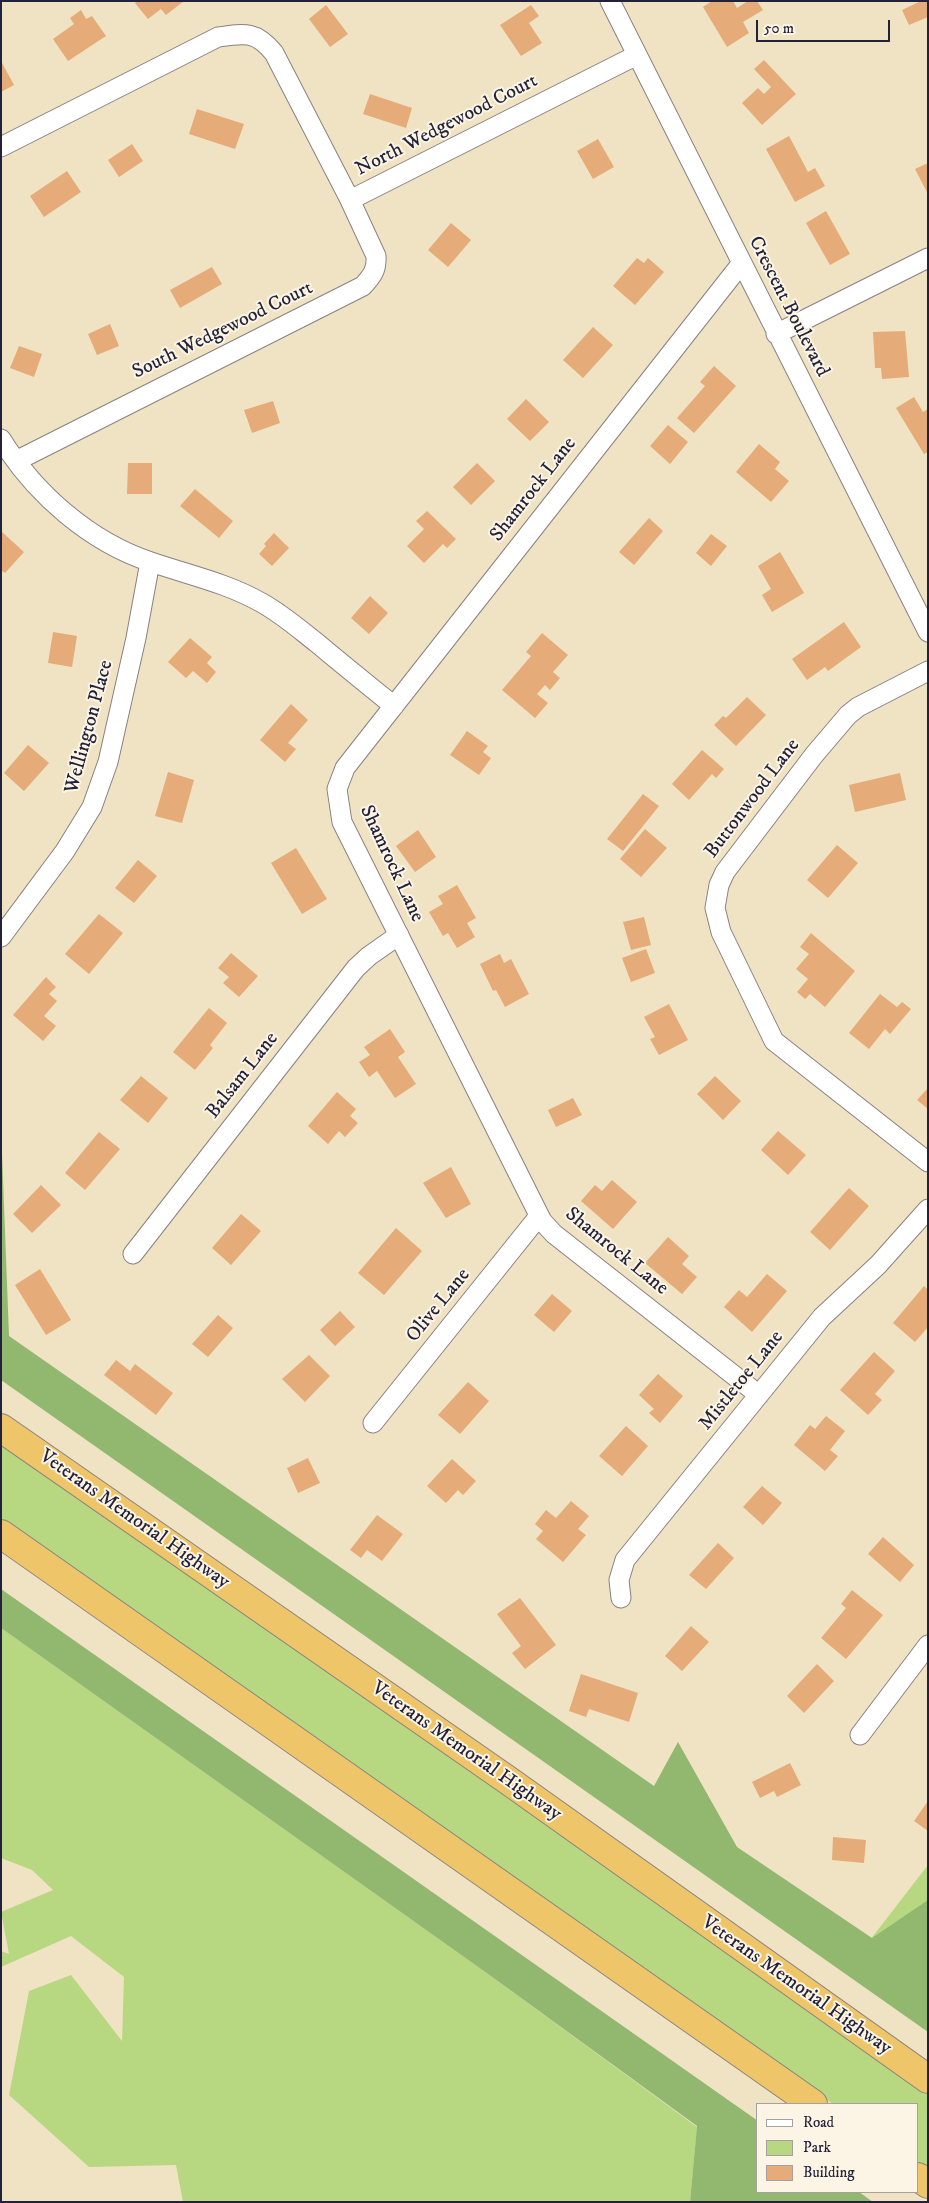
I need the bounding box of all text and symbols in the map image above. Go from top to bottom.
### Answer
scale bar [759,10,893,42]
text: 50 m [764,19,794,38]
street label: North Wedgewood Court [352,70,542,182]
street label: Crescent Boulevard [742,233,834,381]
street label: South Wedgewood Court [129,277,317,385]
street label: Shamrock Lane [486,433,582,547]
street label: Wellington Place [61,658,119,796]
street label: Buttonwood Lane [700,735,806,863]
street label: Shamrock Lane [353,802,429,926]
street label: Balsam Lane [202,1028,284,1124]
street label: Shamrock Lane [559,1203,673,1301]
street label: Olive Lane [402,1264,476,1348]
street label: Mistletoe Lane [695,1326,789,1436]
street label: Veterans Memorial Highway [34,1445,234,1595]
street label: Veterans Memorial Highway [366,1677,566,1827]
street label: Veterans Memorial Highway [696,1911,896,2061]
legend [756,2103,919,2193]
text: Road [803,2113,834,2132]
text: Park [803,2138,831,2157]
text: Building [803,2163,855,2182]

